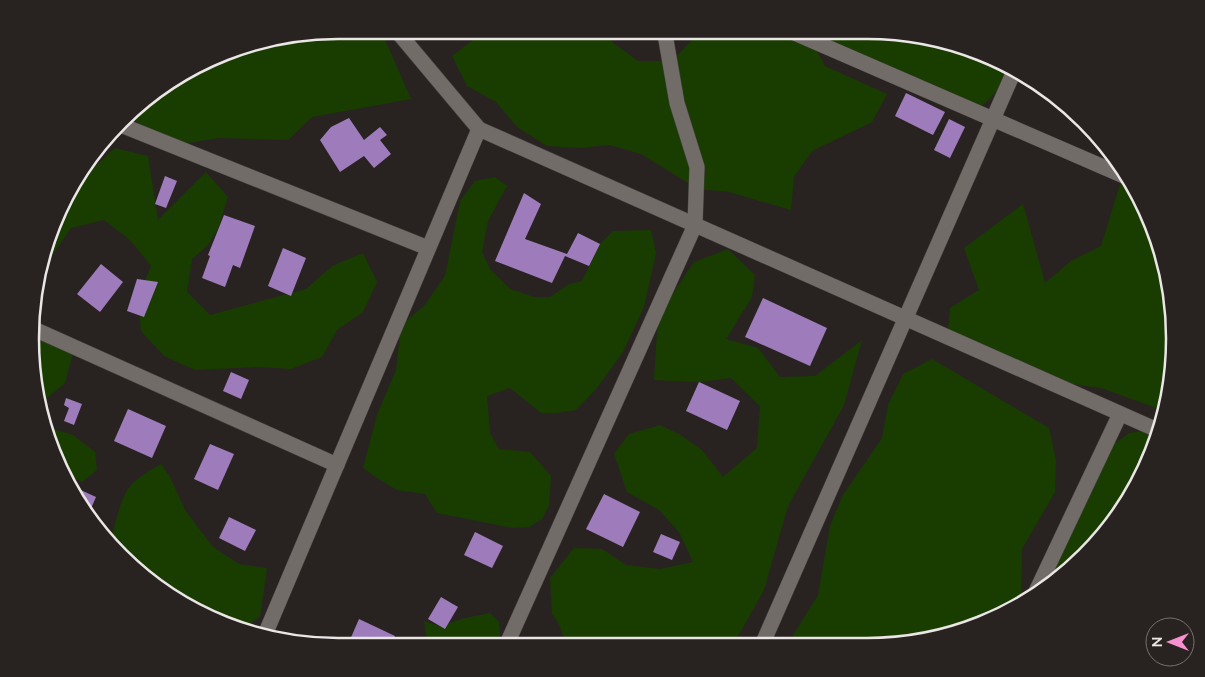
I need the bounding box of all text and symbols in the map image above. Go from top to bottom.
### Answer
north arrow [1145,617,1195,667]
text: N [1148,637,1166,647]

